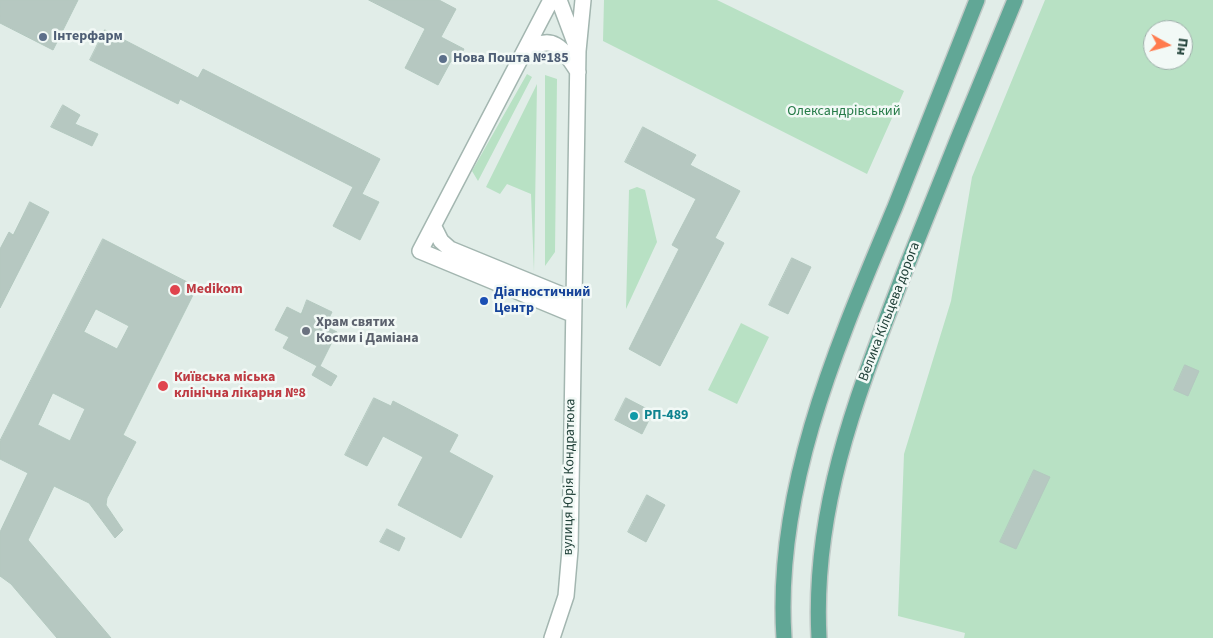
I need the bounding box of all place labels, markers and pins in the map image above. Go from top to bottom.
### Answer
place label: Інтерфарм [53,29,123,45]
marker: Інтерфарм [37,31,49,43]
place label: Нова Пошта №185 [453,51,569,67]
marker: Нова Пошта №185 [437,53,449,65]
place label: Medikom [186,282,243,298]
marker: Medikom [168,283,182,297]
place label: Діагностичний Центр [494,285,590,318]
marker: Діагностичний Центр [478,295,490,307]
place label: Храм святих Косми і Даміана [316,315,419,348]
marker: Храм святих Косми і Даміана [300,325,312,337]
place label: Київська міська клінічна лікарня №8 [174,370,306,402]
marker: Київська міська клінічна лікарня №8 [156,379,170,393]
place label: РП-489 [644,408,688,424]
marker: РП-489 [628,410,640,422]

